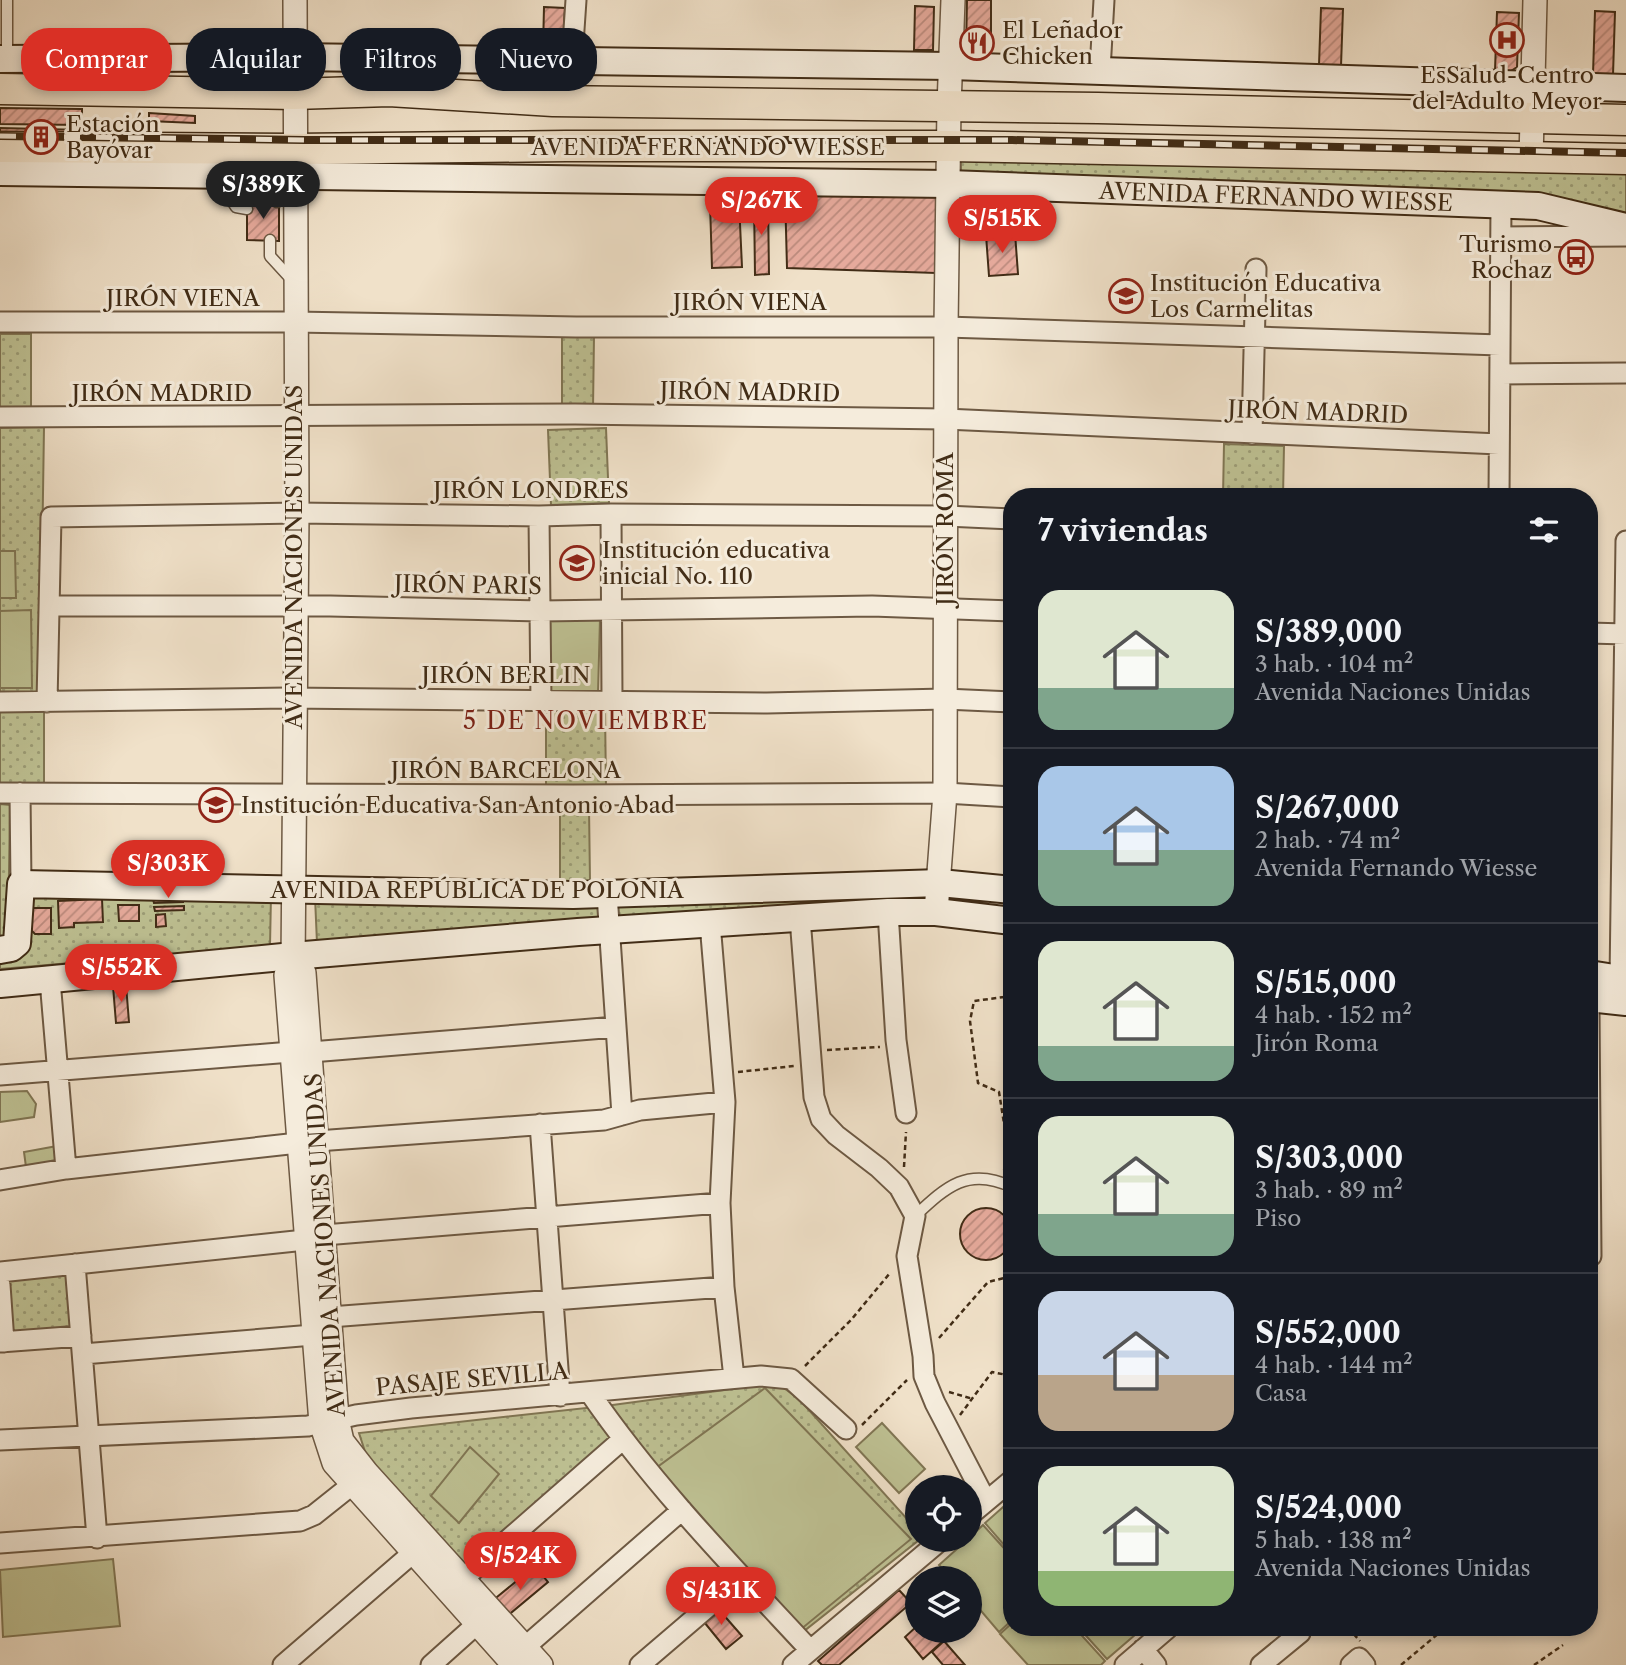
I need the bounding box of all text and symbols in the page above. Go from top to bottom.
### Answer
place label: El Leñador Chicken [1002,16,1123,70]
hospital icon: EsSalud-Centro del Adulto Meyor [1488,21,1526,59]
restaurant icon: El Leñador Chicken [958,24,996,62]
chip: Comprar [21,28,172,91]
chip: Alquilar [186,28,326,91]
chip: Filtros [340,28,461,91]
chip: Nuevo [475,28,597,91]
place label: EsSalud-Centro del Adulto Meyor [1412,61,1602,115]
place label: Estación Bayóvar [66,110,160,164]
building icon: Estación Bayóvar [22,118,60,156]
street label: AVENIDA FERNANDO WIESSE [530,133,885,161]
pin: S/389K [206,162,320,221]
text: S/389K [222,170,304,198]
pin: S/267K [704,177,818,237]
street label: AVENIDA FERNANDO WIESSE [1098,177,1453,217]
text: S/267K [721,186,801,214]
pin: S/515K [945,196,1059,255]
text: S/515K [964,204,1040,232]
place label: Turismo Rochaz [1459,230,1552,284]
bus stop icon: Turismo Rochaz [1557,238,1595,276]
place label: Institución Educativa Los Carmelitas [1150,269,1382,323]
school or university icon: Institución Educativa Los Carmelitas [1107,277,1145,315]
street label: JIRÓN VIENA [103,284,261,312]
street label: JIRÓN VIENA [670,288,828,316]
street label: JIRÓN MADRID [657,376,840,408]
street label: JIRÓN MADRID [69,379,252,407]
street label: AVENIDA NACIONES UNIDAS [280,385,308,730]
street label: JIRÓN MADRID [1224,395,1409,429]
street label: JIRÓN ROMA [931,451,959,609]
street label: JIRÓN LONDRES [430,476,629,504]
icon: filters [1525,511,1563,549]
text: 7 viviendas [1038,512,1208,549]
place label: Institución educativa inicial No. 110 [602,536,831,590]
school or university icon: Institución educativa inicial No. 110 [558,544,596,582]
street label: JIRÓN PARIS [391,570,542,600]
text: S/389,000 [1255,613,1402,650]
icon: home [1094,618,1178,702]
text: 3 hab. · 104 m² [1255,650,1413,678]
street label: JIRÓN BERLIN [419,661,590,689]
text: Avenida Naciones Unidas [1255,678,1531,706]
district label: 5 DE NOVIEMBRE [463,706,709,735]
street label: JIRÓN BARCELONA [388,756,622,784]
school or university icon: Institución Educativa San Antonio Abad [197,786,235,824]
text: S/267,000 [1255,789,1400,826]
place label: Institución Educativa San Antonio Abad [241,791,675,819]
icon: home [1094,794,1178,878]
text: 2 hab. · 74 m² [1255,826,1400,854]
pin: S/303K [111,841,225,900]
text: S/303K [127,849,209,877]
text: Avenida Fernando Wiesse [1255,854,1538,882]
street label: AVENIDA REPÚBLICA DE POLONIA [269,876,685,904]
pin: S/552K [64,944,178,1004]
text: S/552K [81,953,161,981]
text: S/515,000 [1255,964,1397,1001]
icon: home [1094,969,1178,1053]
text: 4 hab. · 152 m² [1255,1001,1412,1029]
text: Jirón Roma [1255,1029,1379,1057]
street label: AVENIDA NACIONES UNIDAS [299,1072,351,1419]
text: S/303,000 [1255,1139,1403,1176]
icon: home [1094,1144,1178,1228]
text: 3 hab. · 89 m² [1255,1176,1403,1204]
text: Piso [1255,1204,1301,1232]
text: S/552,000 [1255,1314,1401,1351]
icon: home [1094,1319,1178,1403]
text: 4 hab. · 144 m² [1255,1351,1413,1379]
street label: PASAJE SEVILLA [374,1357,571,1401]
text: Casa [1255,1379,1307,1407]
map controls [905,1475,982,1643]
button: locate [905,1475,982,1552]
text: S/524,000 [1255,1489,1402,1526]
icon: home [1094,1494,1178,1578]
text: 5 hab. · 138 m² [1255,1526,1412,1554]
pin: S/524K [463,1532,577,1592]
text: S/524K [479,1541,561,1569]
text: Avenida Naciones Unidas [1255,1554,1531,1582]
button: layers [905,1566,982,1643]
pin: S/431K [664,1568,778,1627]
text: S/431K [682,1576,760,1604]

